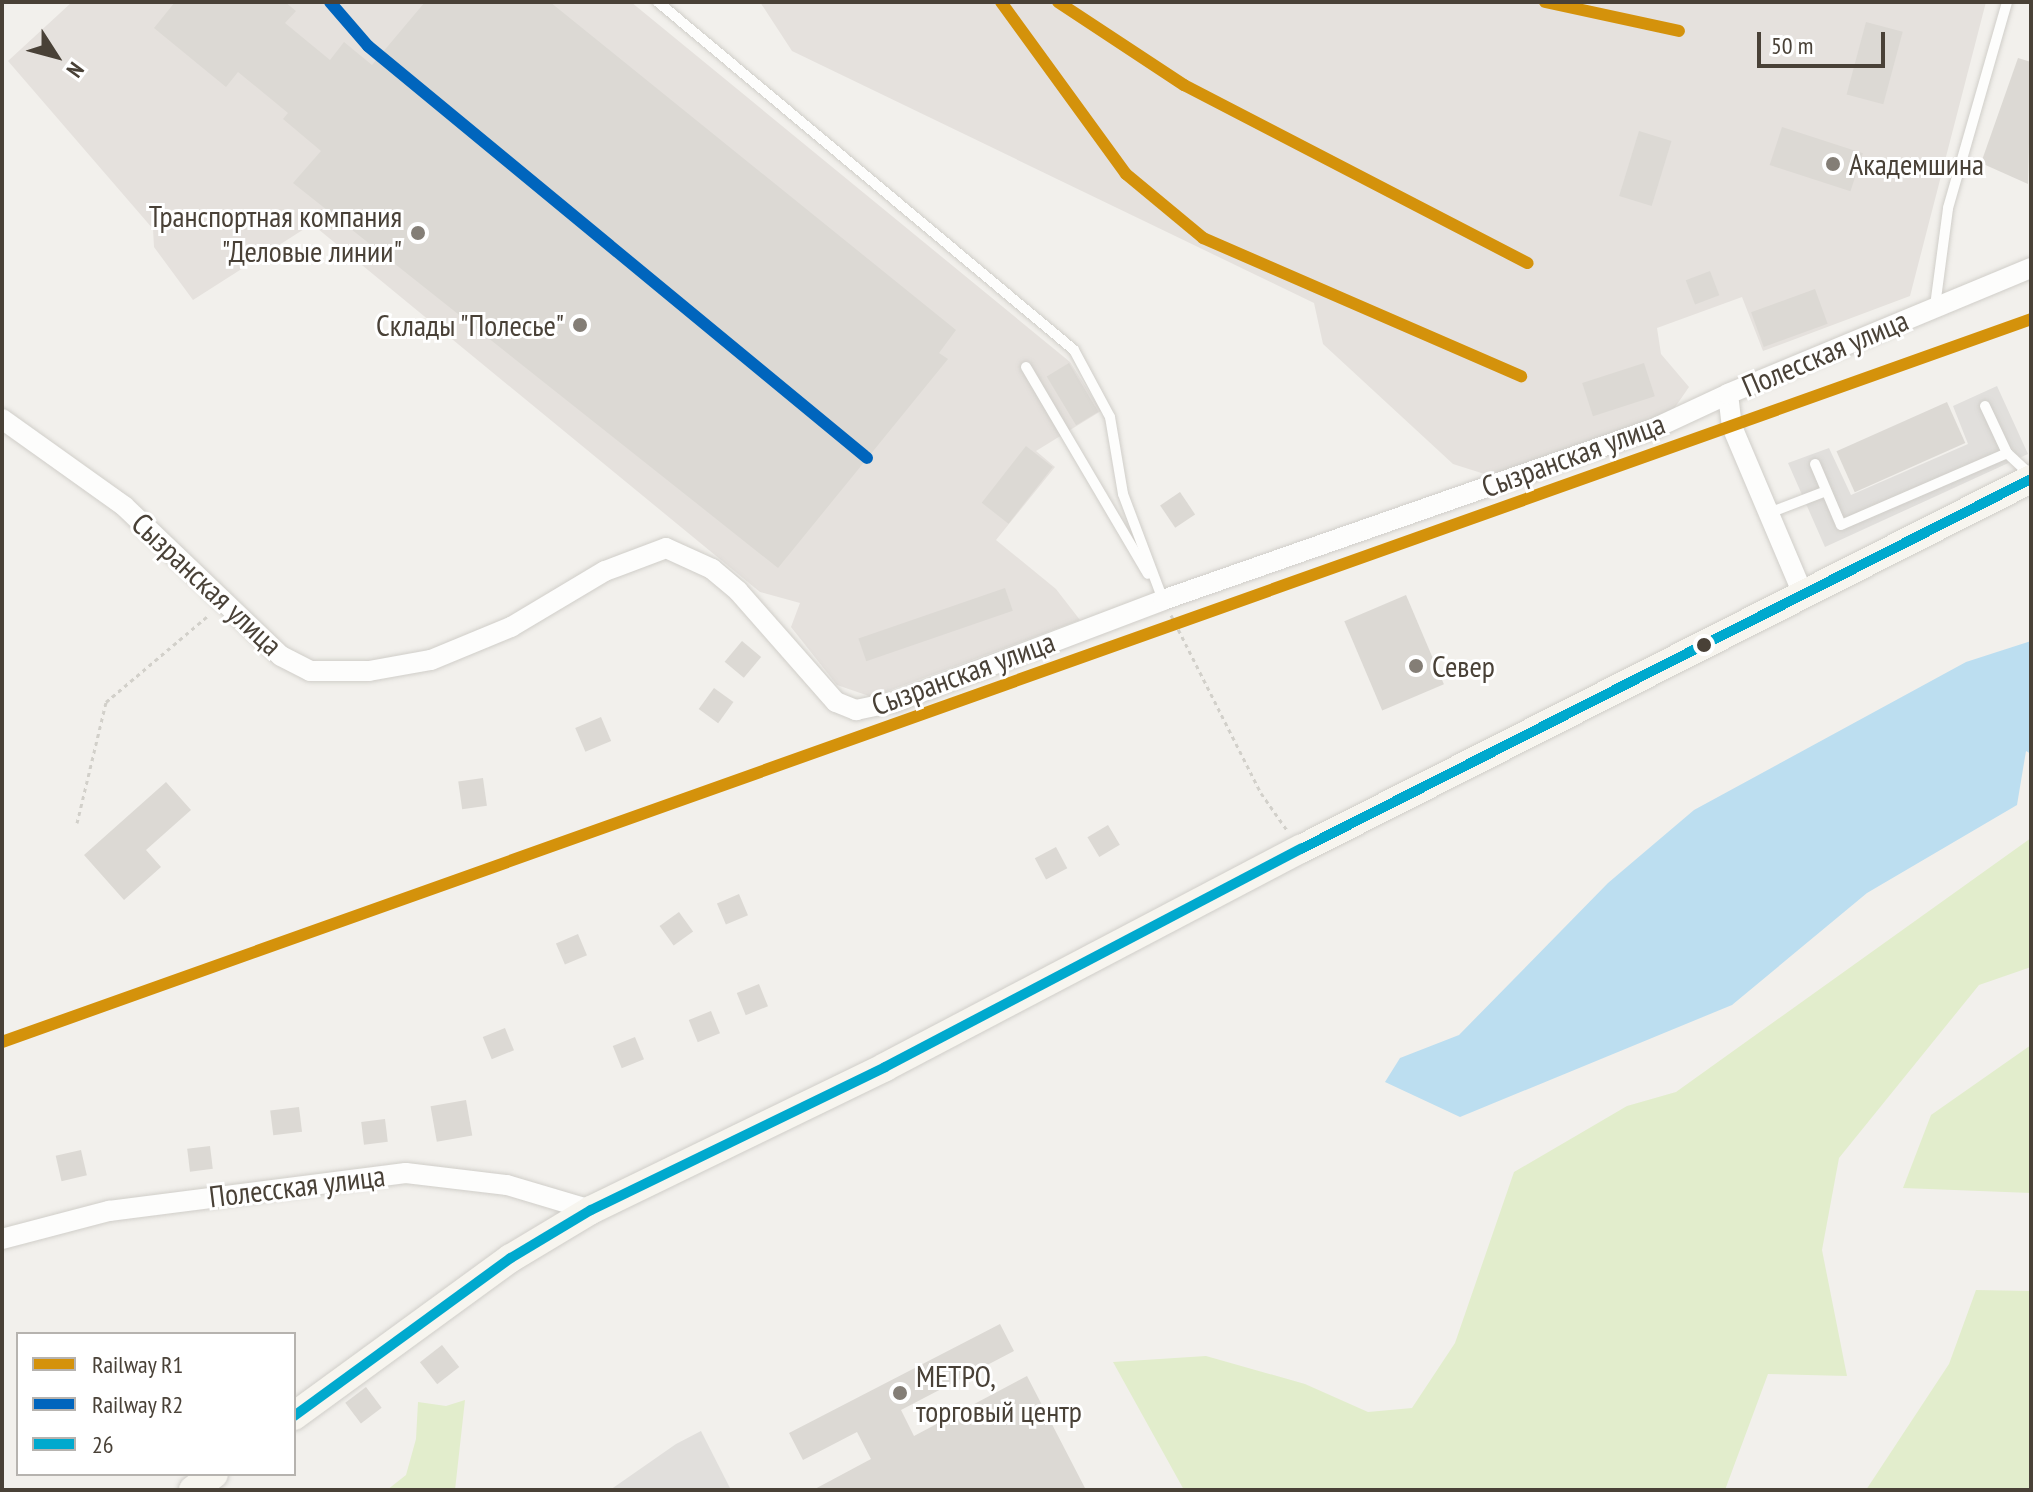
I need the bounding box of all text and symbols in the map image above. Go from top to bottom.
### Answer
north arrow [16,16,96,96]
scale bar [1761,16,1889,66]
text: 50 m [1771,30,1813,61]
text: N [61,57,90,83]
place label: Академшина [1849,146,1984,182]
marker: Академшина [1824,155,1842,173]
place label: Транспортная компания "Деловые линии" [149,198,402,268]
marker: Транспортная компания "Деловые линии" [409,224,427,242]
street label: Полесская улица [1736,302,1914,404]
place label: Склады "Полесье" [374,307,564,343]
marker: Склады "Полесье" [571,316,589,334]
street label: Сызранская улица [1477,405,1669,505]
street label: Сызранская улица [124,505,290,663]
street label: Сызранская улица [867,623,1059,723]
unlabelled marker [1696,637,1712,653]
place label: Север [1432,648,1495,684]
marker: Север [1407,657,1425,675]
street label: Полесская улица [207,1157,387,1215]
legend [16,1332,296,1476]
text: Railway R1 [92,1349,183,1380]
place label: МЕТРО, торговый центр [916,1358,1082,1428]
marker: МЕТРО, торговый центр [891,1384,909,1402]
text: Railway R2 [92,1389,183,1420]
text: 26 [92,1429,114,1460]

